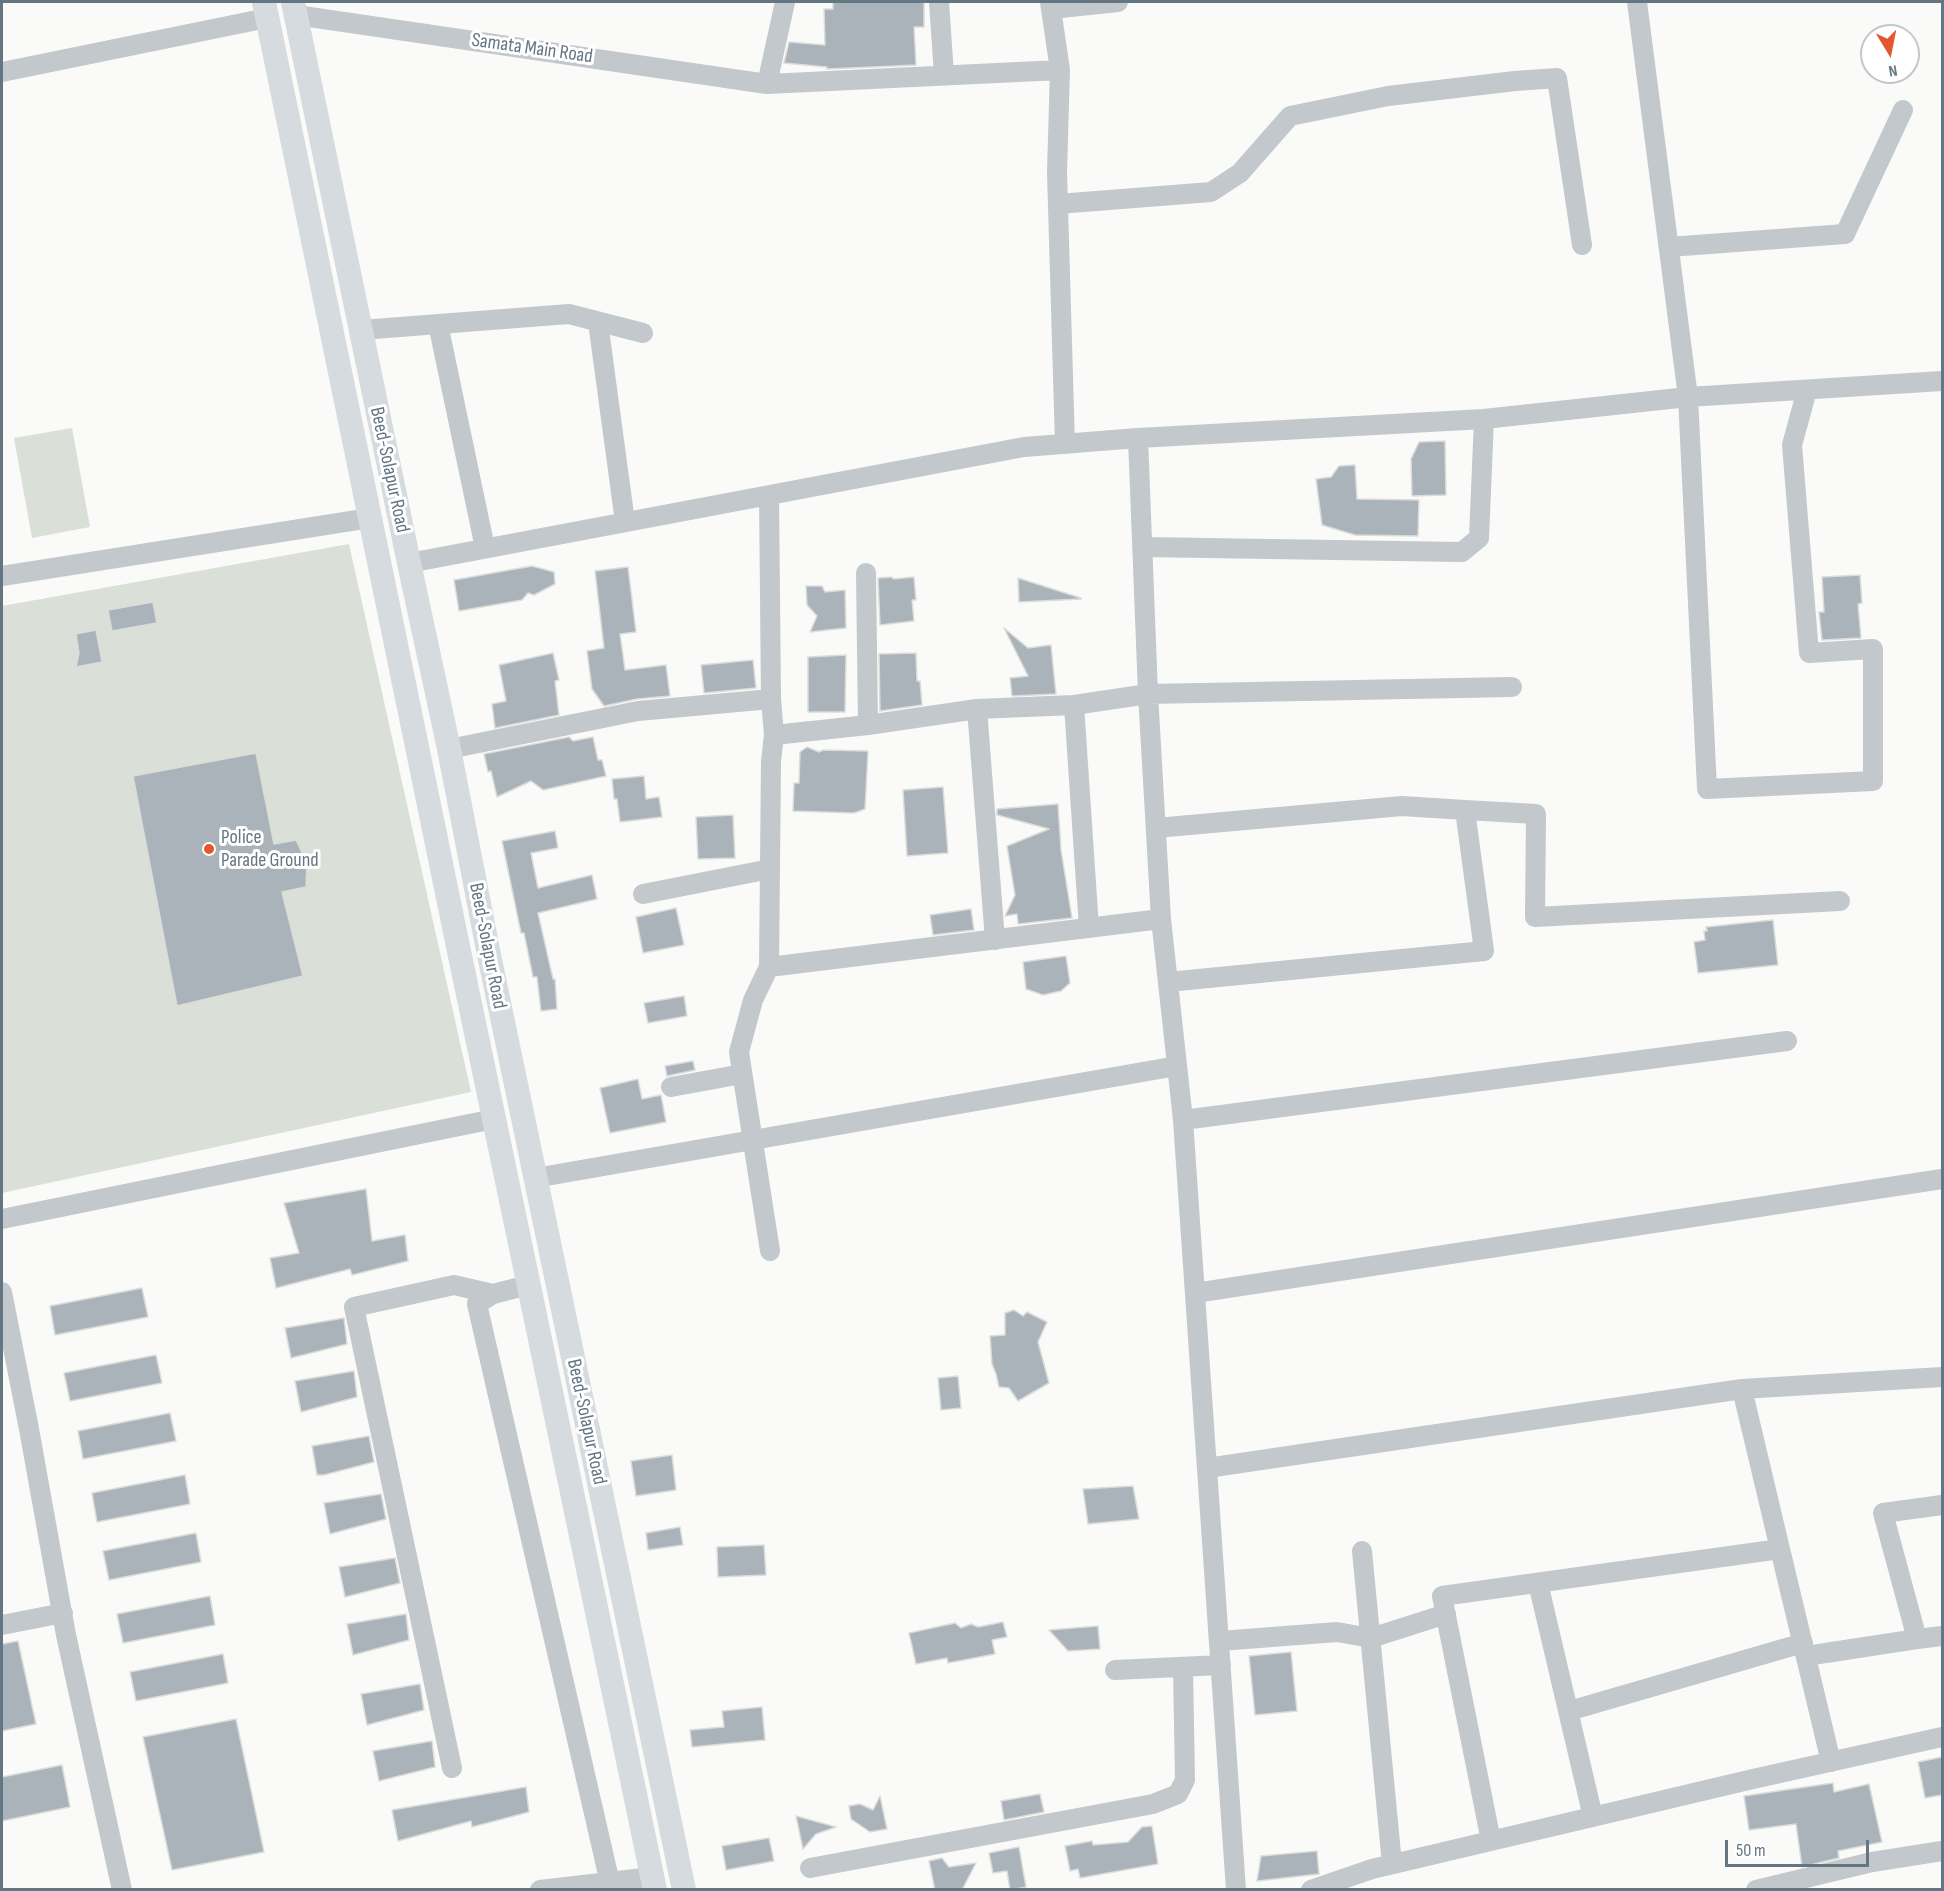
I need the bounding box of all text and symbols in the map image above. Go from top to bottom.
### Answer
north arrow [1860,24,1920,84]
street label: Samata Main Road [470,29,594,69]
text: N [1887,60,1899,80]
street label: Beed-Solapur Road [364,405,414,535]
place label: Police Parade Ground [221,826,319,873]
marker: Police Parade Ground [202,842,216,856]
street label: Beed-Solapur Road [463,881,511,1011]
street label: Beed-Solapur Road [561,1357,611,1487]
scale bar [1728,1828,1872,1866]
text: 50 m [1736,1840,1766,1861]

